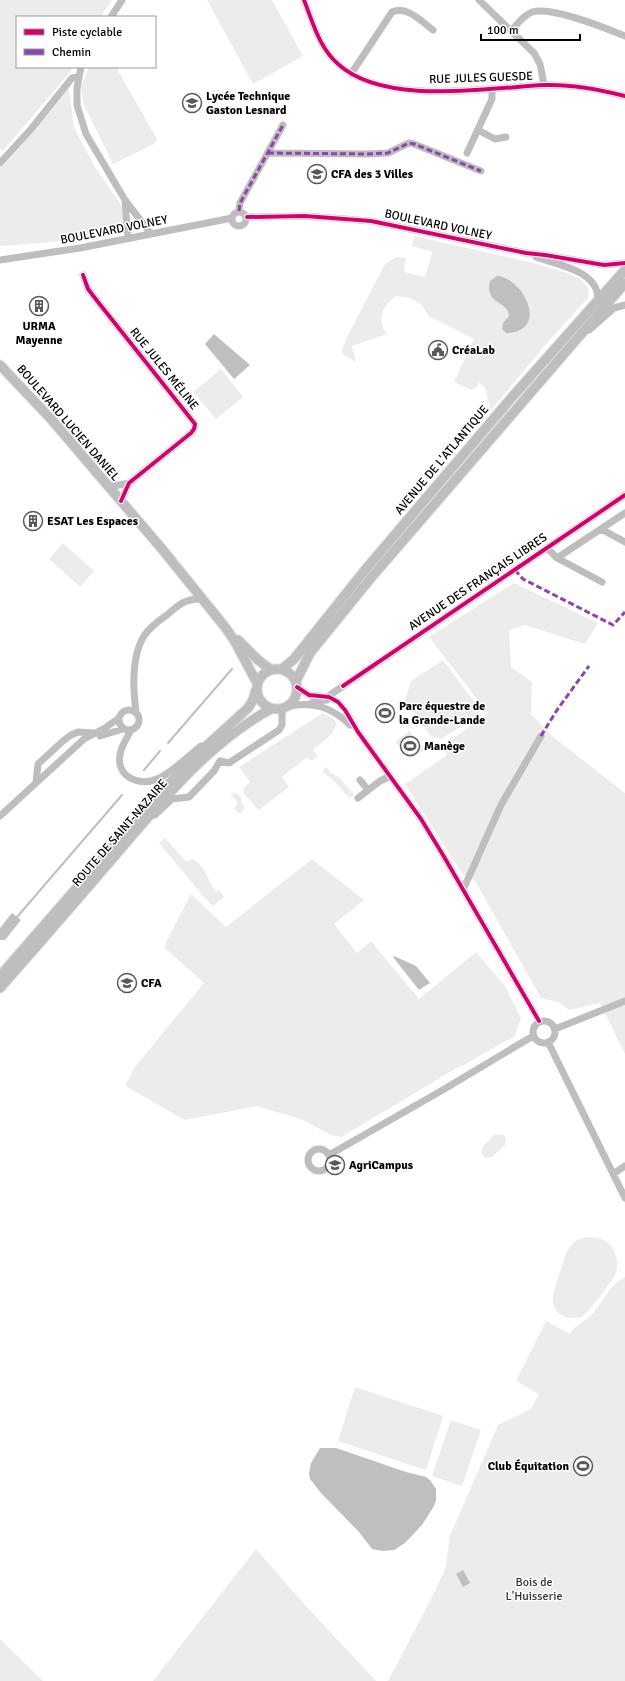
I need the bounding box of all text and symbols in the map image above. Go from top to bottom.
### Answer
legend [16,16,156,68]
scale bar [481,16,580,42]
text: 100 m [487,23,519,38]
text: Piste cyclable [52,25,122,40]
text: Chemin [52,45,91,60]
street label: RUE JULES GUESDE [429,69,533,87]
place label: Lycée Technique Gaston Lesnard [206,89,290,118]
school or university icon: Lycée Technique Gaston Lesnard [181,92,203,114]
school or university icon: CFA des 3 Villes [306,163,328,185]
place label: CFA des 3 Villes [331,167,414,182]
street label: BOULEVARD VOLNEY [383,206,493,244]
street label: BOULEVARD VOLNEY [59,212,169,248]
building icon: URMA Mayenne [28,295,50,317]
place label: URMA Mayenne [16,319,62,348]
street label: RUE JULES MÉLINE [126,325,202,413]
public building icon: CréaLab [427,339,449,361]
place label: CréaLab [452,343,495,358]
street label: BOULEVARD LUCIEN DANIEL [13,362,123,484]
street label: AVENUE DE L'ATLANTIQUE [392,402,492,518]
building icon: ESAT Les Espaces [22,510,44,532]
place label: ESAT Les Espaces [47,514,139,529]
street label: AVENUE DES FRANÇAIS LIBRES [406,530,550,634]
place label: Parc équestre de la Grande-Lande [399,699,485,728]
sports icon: Parc équestre de la Grande-Lande [374,702,396,724]
sports icon: Manège [399,735,421,757]
place label: Manège [424,739,465,754]
street label: ROUTE DE SAINT-NAZAIRE [69,776,171,890]
school or university icon: CFA [116,972,138,994]
place label: CFA [141,976,162,991]
school or university icon: AgriCampus [324,1154,346,1176]
place label: AgriCampus [349,1158,414,1173]
sports icon: Club Équitation [572,1455,594,1477]
place label: Club Équitation [488,1459,569,1474]
park label: Bois de L'Huisserie [506,1575,562,1604]

